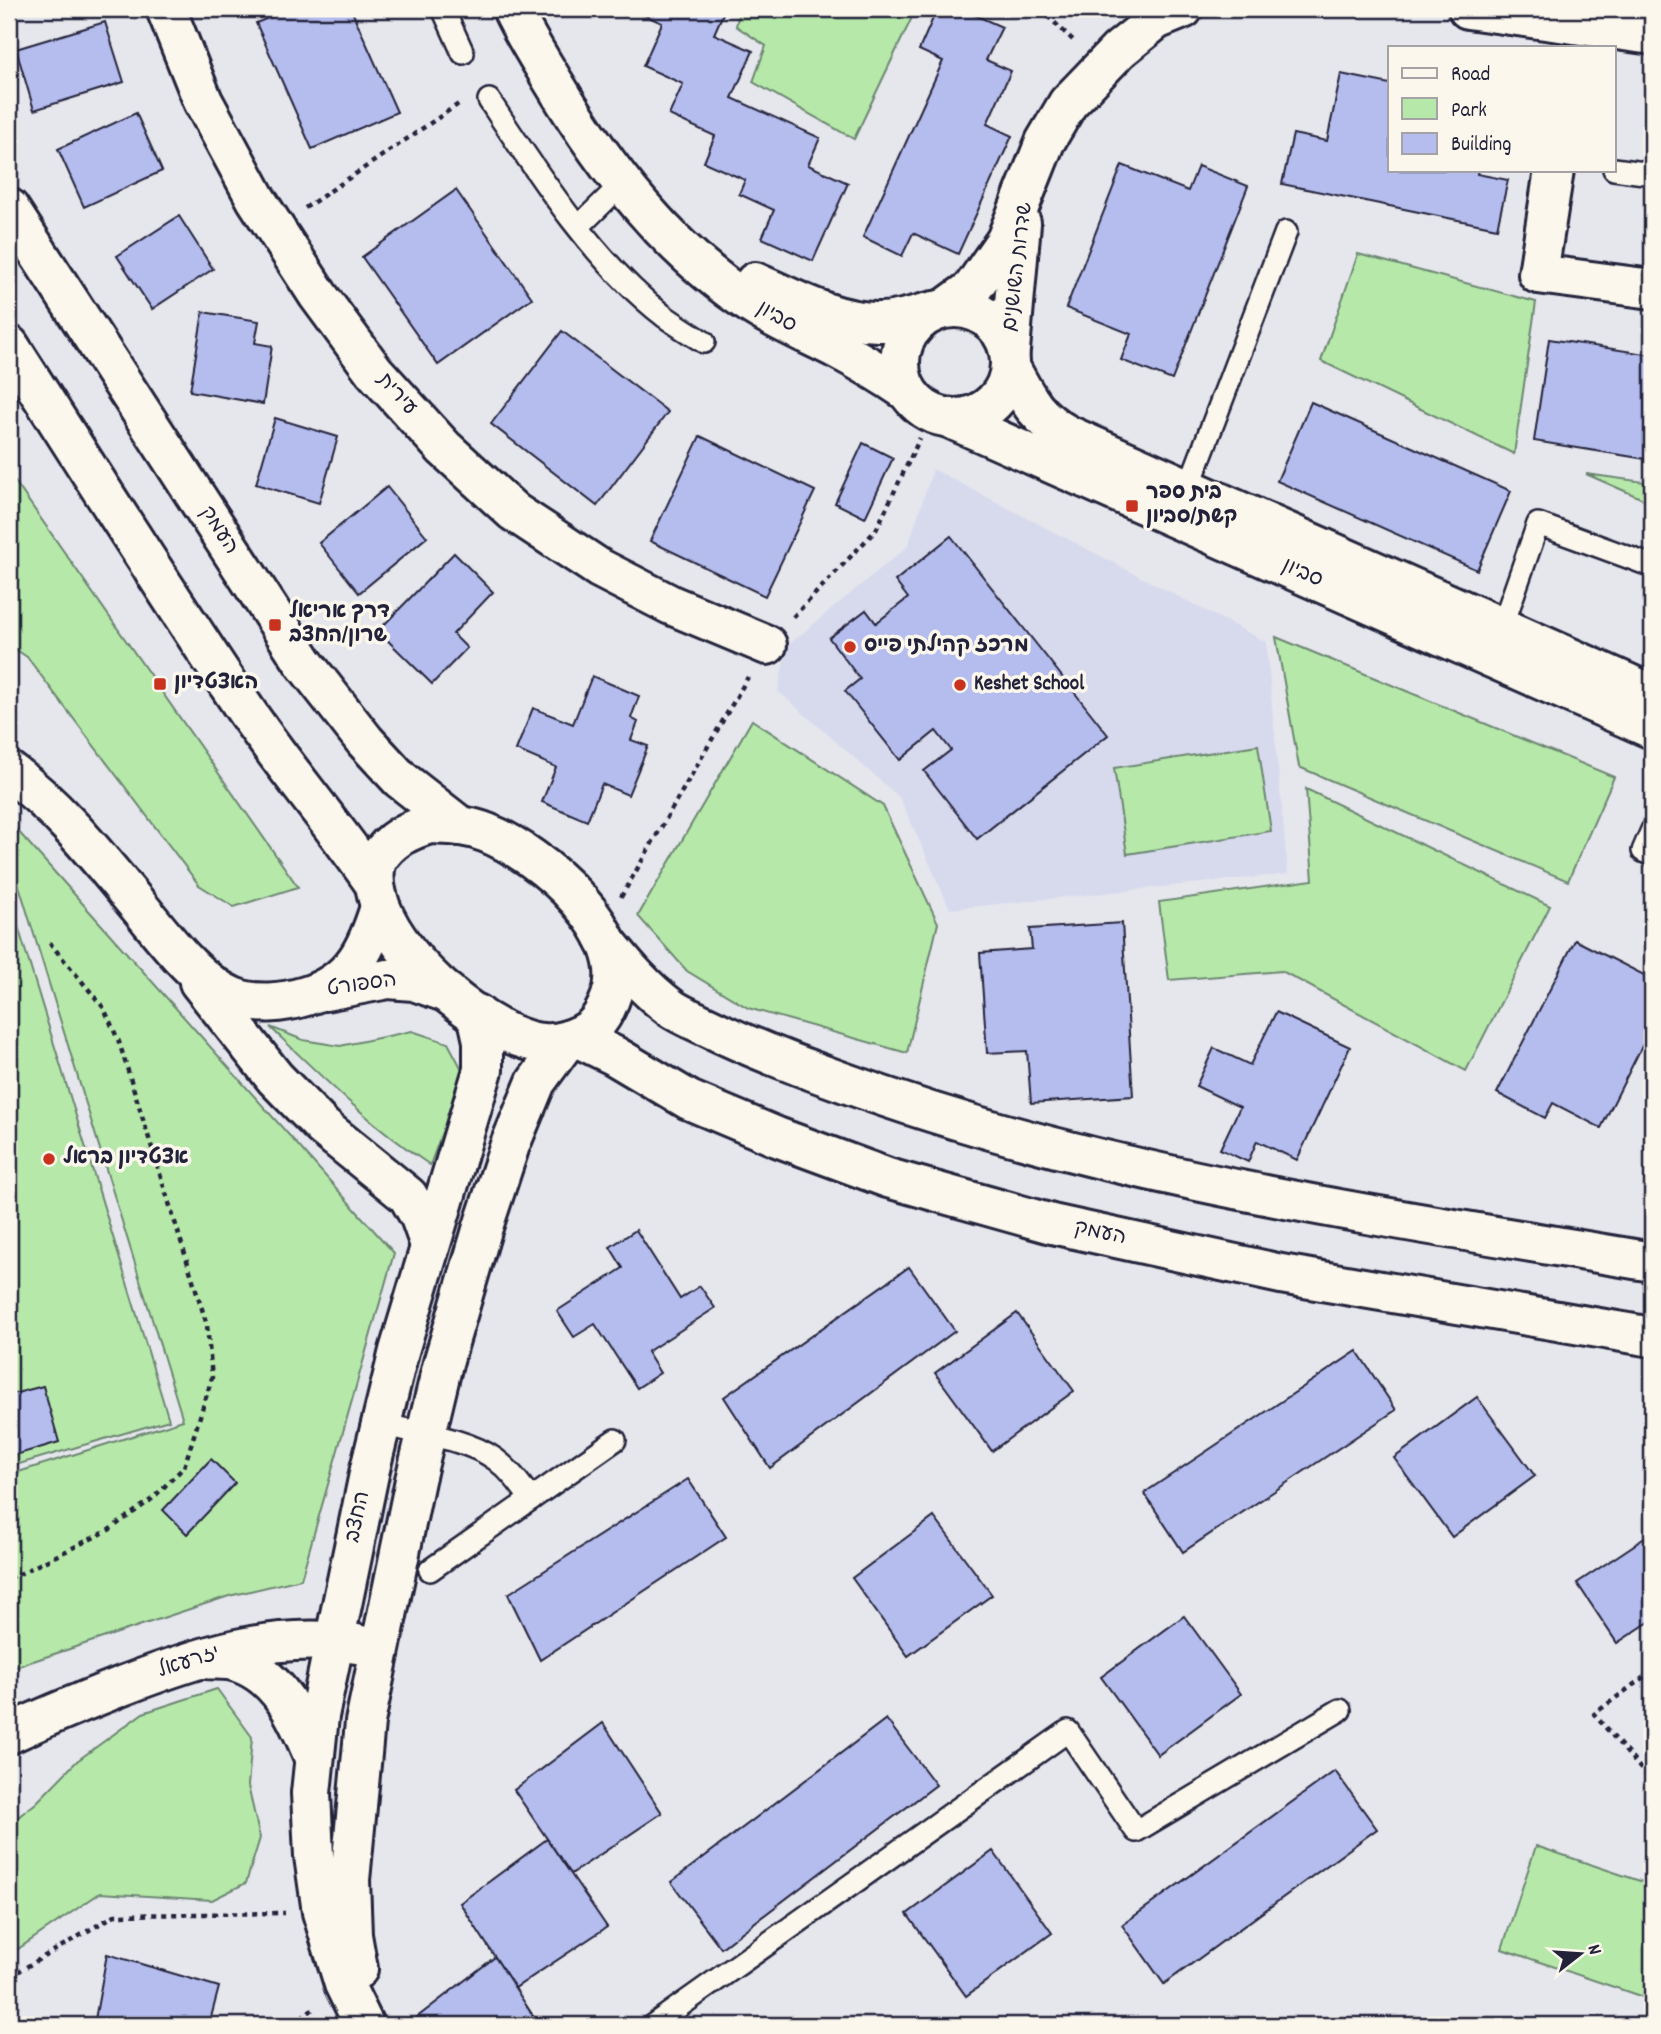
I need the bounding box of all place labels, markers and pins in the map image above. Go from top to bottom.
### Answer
place label: בית ספר קשת/סביון [1146,479,1237,533]
marker: בית ספר קשת/סביון [1124,498,1140,514]
place label: דרך אריאל שרון/החצב [289,598,390,652]
marker: דרך אריאל שרון/החצב [267,617,283,633]
place label: מרכז קהילתי פייס [864,632,1029,662]
marker: מרכז קהילתי פייס [842,639,858,655]
place label: האצטדיון [174,669,258,699]
place label: Keshet School [974,670,1085,700]
marker: האצטדיון [152,676,168,692]
marker: Keshet School [952,677,968,693]
place label: אצטדיון בראל [63,1144,189,1174]
marker: אצטדיון בראל [41,1151,57,1167]

